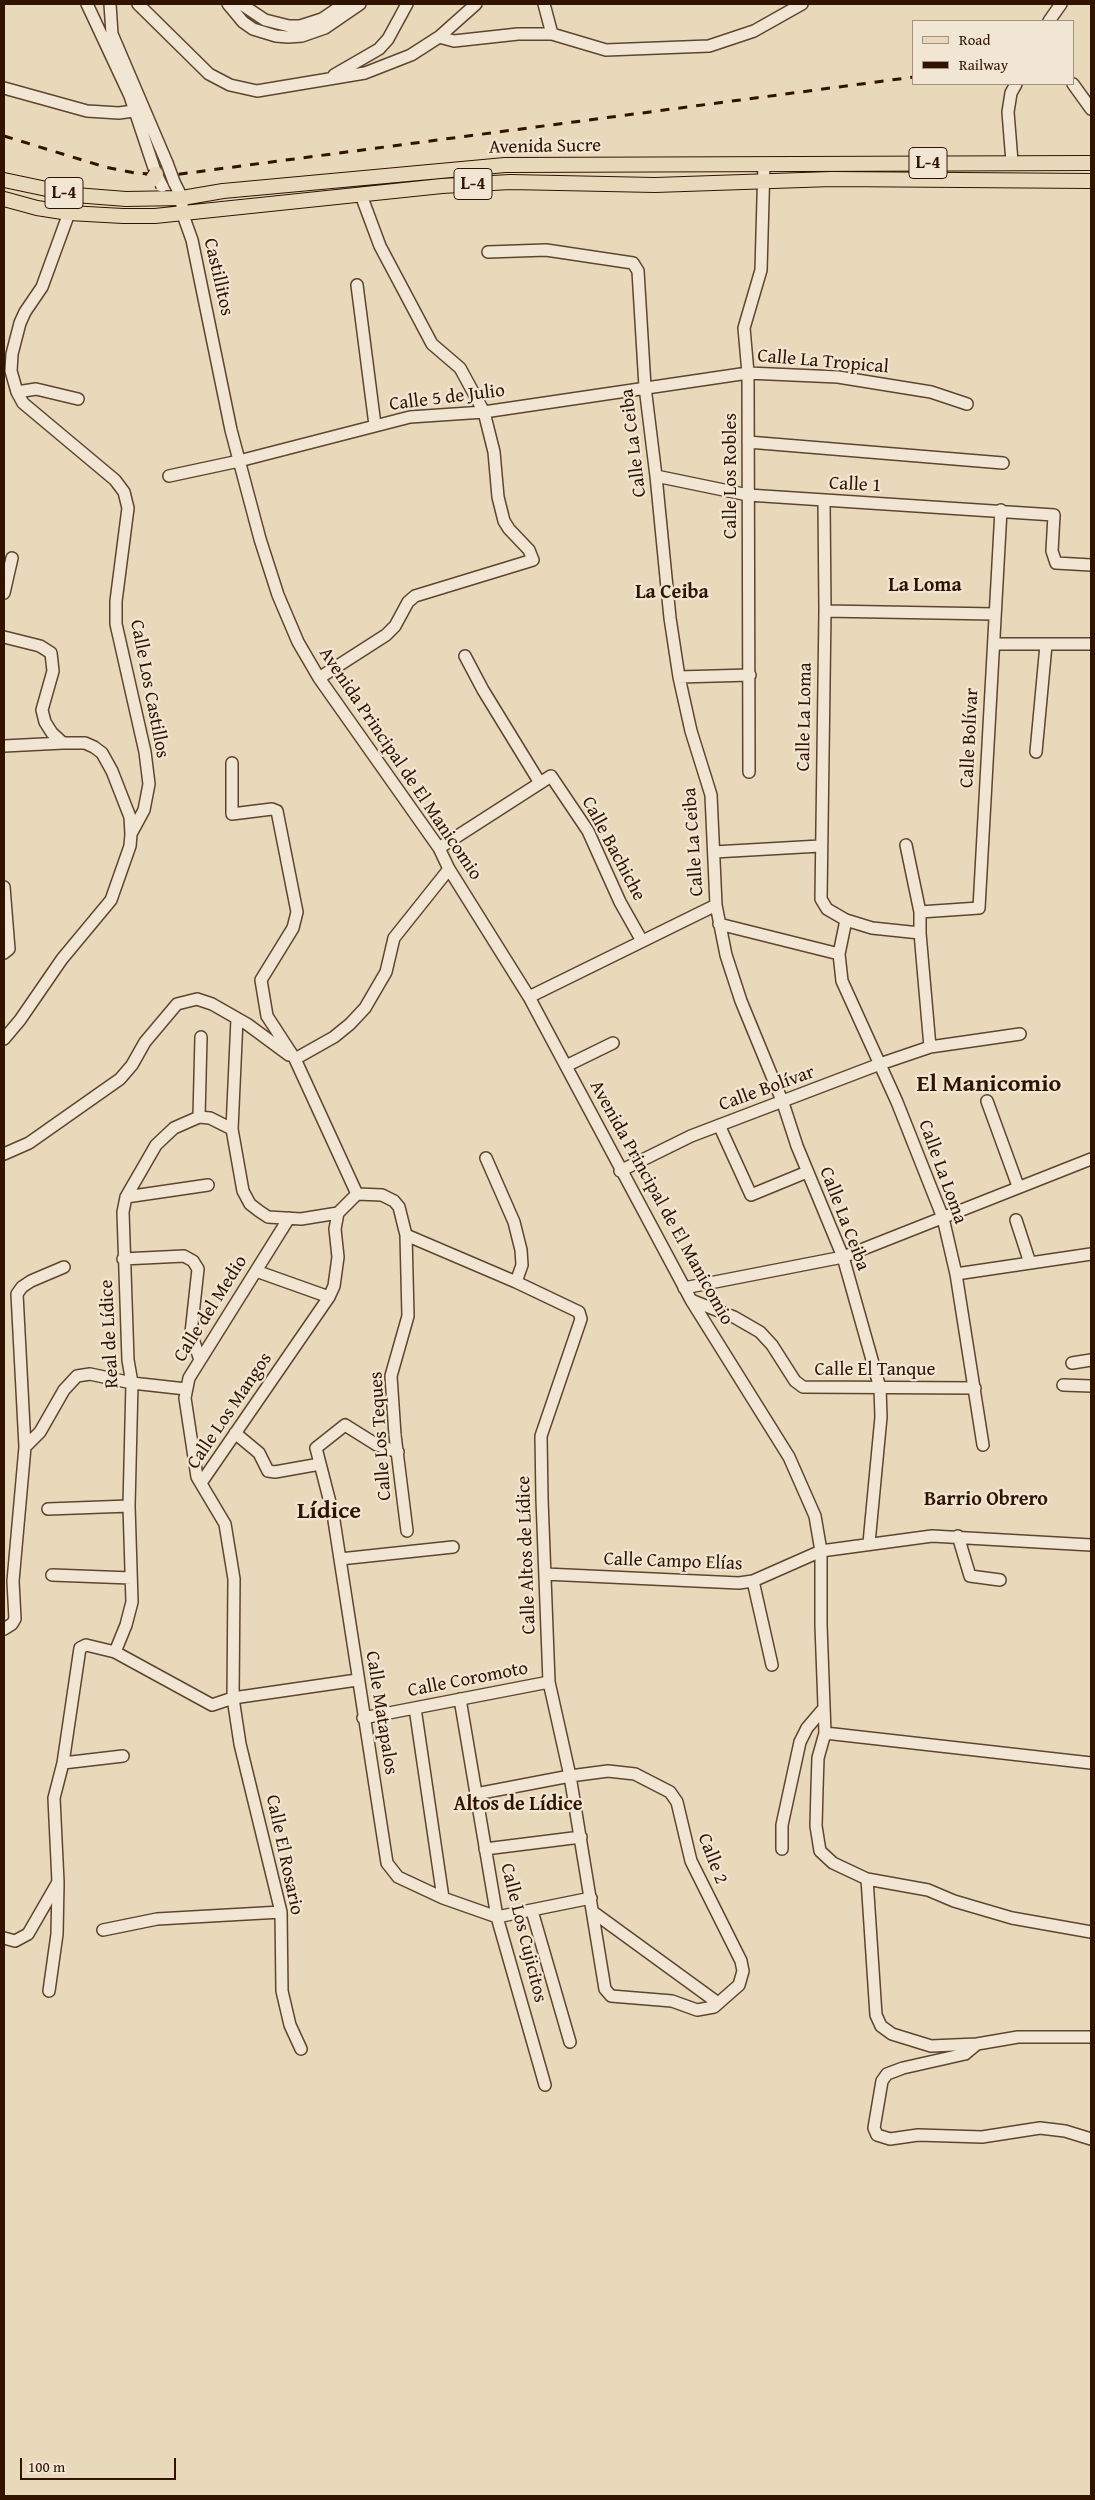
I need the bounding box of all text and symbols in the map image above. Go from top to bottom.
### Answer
legend [912,20,1075,85]
text: Road [959,29,990,50]
text: Railway [959,54,1008,75]
street label: Avenida Sucre [489,135,601,159]
road number: L-4 [909,148,947,178]
road number: L-4 [454,168,492,200]
road number: L-4 [45,178,83,208]
street label: Castillitos [198,236,238,318]
street label: Calle La Tropical [756,345,890,379]
street label: Calle 5 de Julio [388,380,506,416]
street label: Calle La Ceiba [616,388,652,498]
street label: Calle Los Robles [720,413,742,539]
street label: Calle 1 [828,472,882,498]
district label: La Loma [888,574,962,598]
district label: La Ceiba [635,581,709,605]
street label: Calle Los Castillos [124,618,174,760]
street label: Avenida Principal de El Manicomio [313,643,487,885]
street label: Calle La Loma [793,662,817,772]
street label: Calle Bolívar [956,687,984,789]
street label: Calle La Ceiba [679,787,709,897]
street label: Calle Bachiche [576,793,650,905]
street label: Calle Bolívar [716,1061,818,1117]
district label: El Manicomio [917,1071,1061,1099]
street label: Avenida Principal de El Manicomio [584,1077,738,1329]
street label: Calle La Loma [913,1117,971,1227]
street label: Calle La Ceiba [814,1164,874,1274]
street label: Calle del Medio [169,1252,253,1366]
street label: Real de Lídice [96,1279,124,1389]
street label: Calle Los Mangos [183,1348,277,1474]
street label: Calle El Tanque [815,1359,935,1381]
street label: Calle Los Teques [365,1371,397,1501]
street label: Calle Altos de Lídice [513,1475,541,1635]
district label: Barrio Obrero [924,1488,1048,1512]
district label: Lídice [297,1498,361,1526]
street label: Calle Campo Elías [603,1548,743,1576]
street label: Calle Matapalos [360,1649,402,1777]
street label: Calle Coromoto [406,1657,530,1703]
street label: Calle El Rosario [260,1793,308,1917]
district label: Altos de Lídice [453,1793,583,1817]
street label: Calle 2 [692,1831,732,1887]
street label: Calle Los Cujicitos [495,1861,551,2005]
scale bar [22,2448,179,2480]
text: 100 m [28,2456,65,2477]

